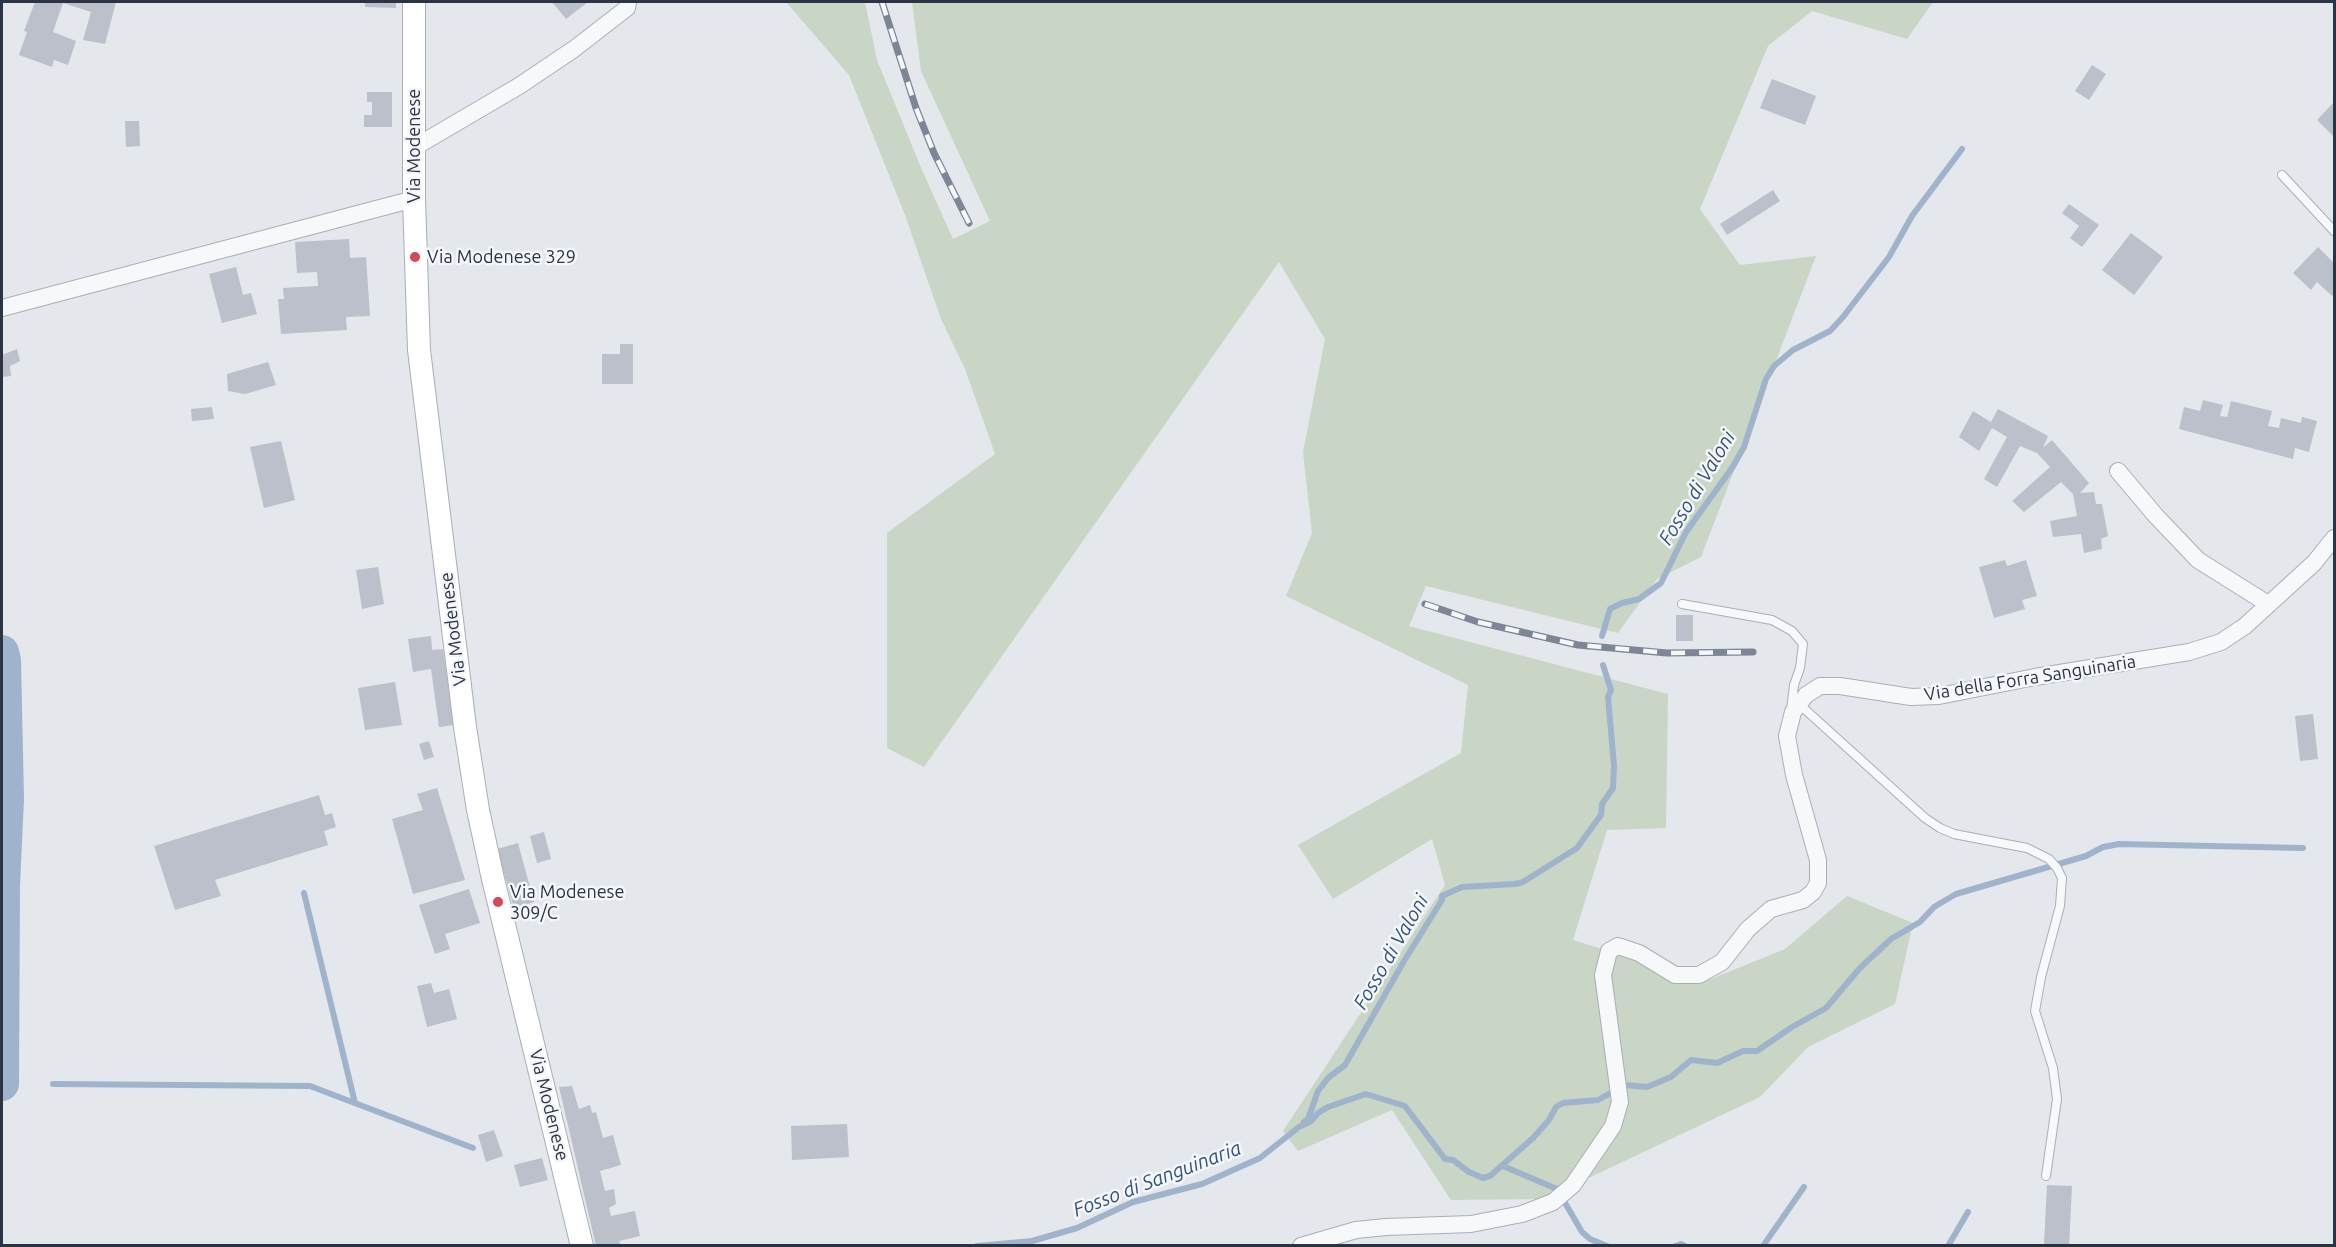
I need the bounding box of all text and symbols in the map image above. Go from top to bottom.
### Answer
street label: Via Modenese [403,89,425,203]
place label: Via Modenese 329 [427,246,576,268]
marker: Via Modenese 329 [408,250,422,264]
water label: Fosso di Valoni [1654,427,1740,549]
street label: Via Modenese [435,571,471,687]
street label: Via della Forra Sanguinaria [1923,651,2137,705]
place label: Via Modenese 309/C [510,881,624,924]
water label: Fosso di Valoni [1348,890,1434,1014]
marker: Via Modenese 309/C [491,895,505,909]
street label: Via Modenese [525,1047,573,1163]
water label: Fosso di Sanguinaria [1070,1136,1244,1222]

